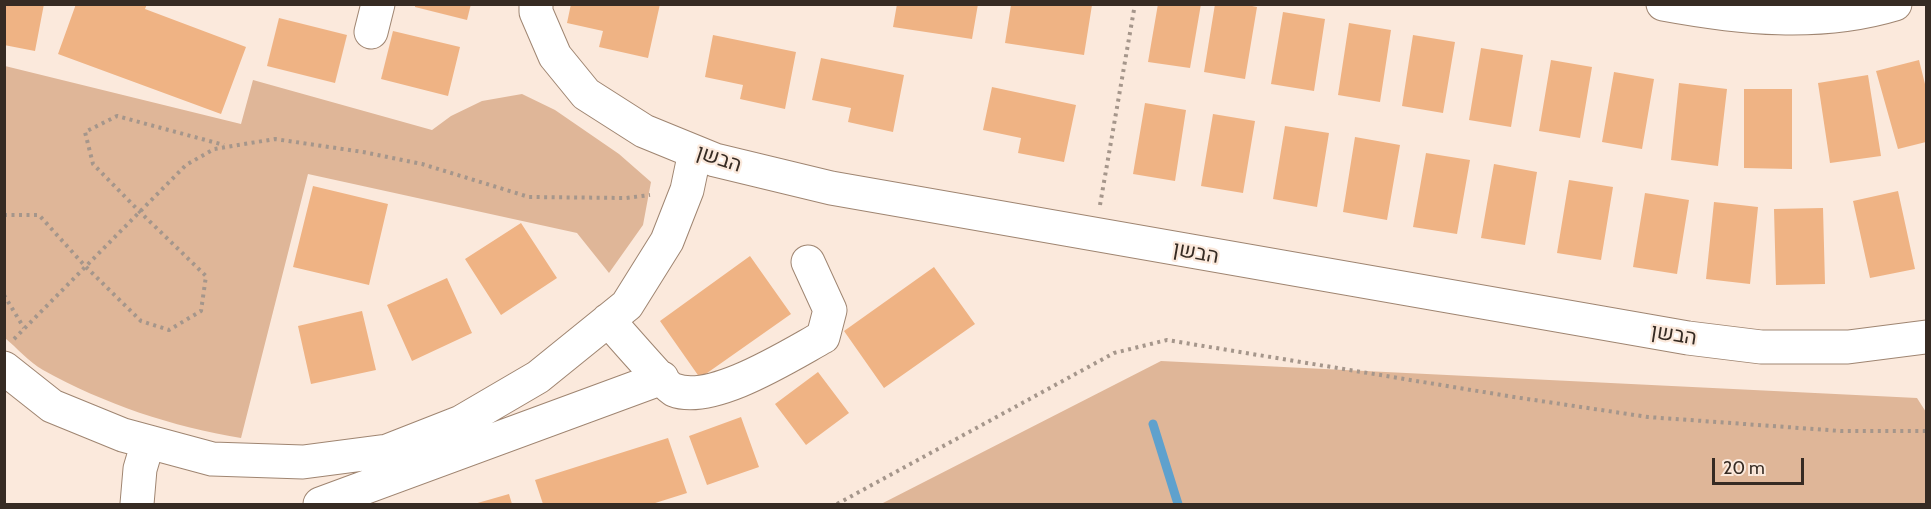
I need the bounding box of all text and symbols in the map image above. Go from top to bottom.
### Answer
street label: הבשן [693,140,745,178]
street label: הבשן [1171,237,1221,269]
street label: הבשן [1649,319,1699,351]
scale bar [1715,446,1806,484]
text: 20 m [1723,457,1765,479]

